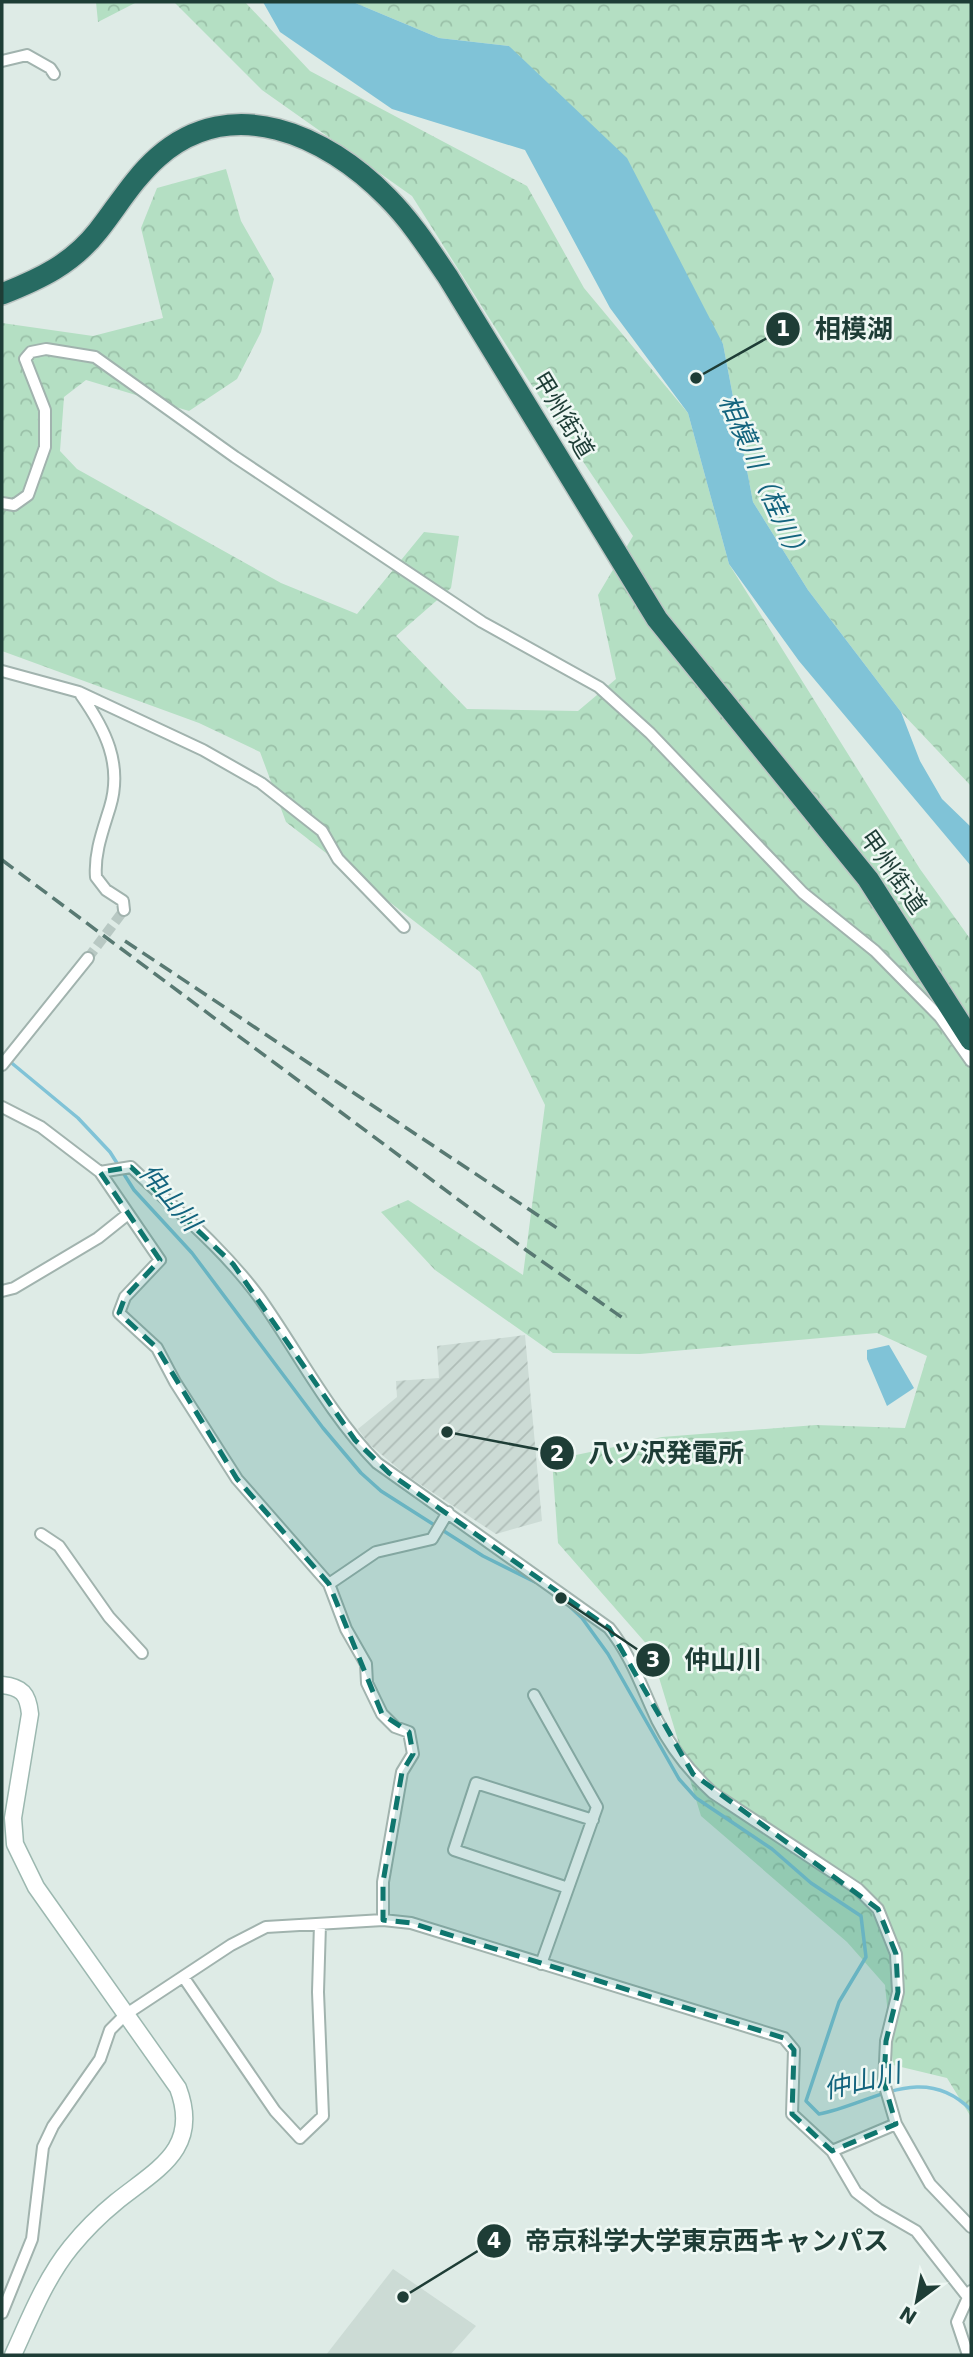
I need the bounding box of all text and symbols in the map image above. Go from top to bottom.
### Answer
callout: 相模湖 [766,305,907,352]
text: 相模湖 [815,314,893,344]
text: 1 [776,317,790,341]
street label: 甲州街道 [526,367,600,463]
water label: 相模川（桂川） [713,390,815,568]
street label: 甲州街道 [854,825,932,919]
water label: 仲山川 [133,1157,208,1239]
callout: 八ツ沢発電所 [539,1430,758,1477]
text: 八ツ沢発電所 [588,1438,744,1468]
text: 2 [550,1442,564,1466]
callout: 仲山川 [635,1636,776,1683]
text: 仲山川 [684,1645,762,1675]
text: 3 [646,1648,660,1672]
water label: 仲山川 [821,2057,906,2104]
callout: 帝京科学大学東京西キャンパス [476,2217,903,2264]
text: 帝京科学大学東京西キャンパス [525,2226,889,2256]
text: 4 [487,2229,501,2253]
north arrow [882,2266,952,2336]
text: N [895,2302,921,2329]

